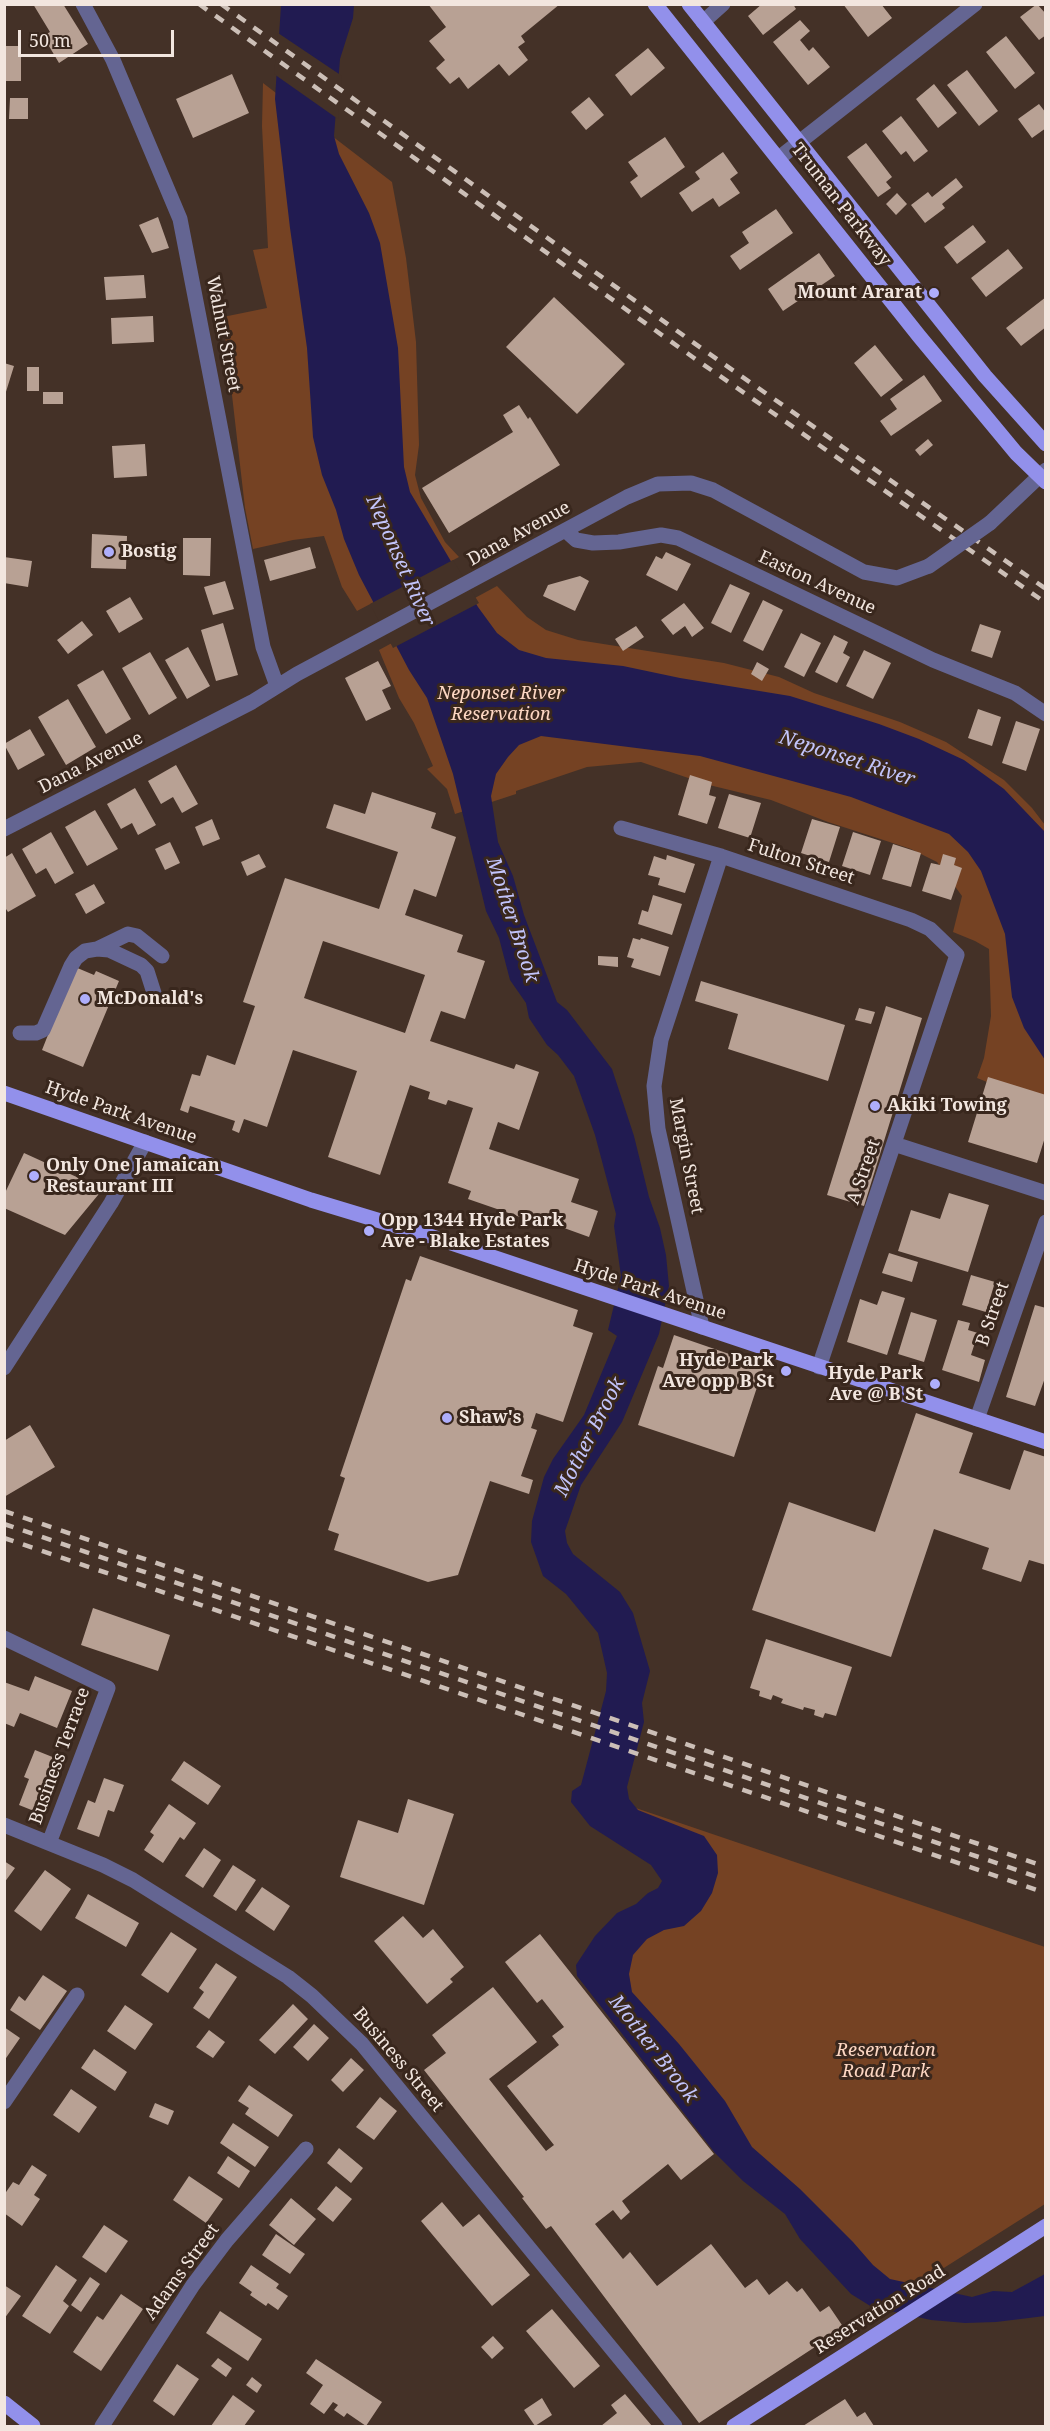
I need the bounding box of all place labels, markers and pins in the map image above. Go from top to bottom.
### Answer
place label: Mount Ararat [797,282,922,304]
marker: Mount Ararat [927,286,941,300]
place label: Bostig [121,541,177,563]
marker: Bostig [102,545,116,559]
place label: McDonald's [97,988,203,1010]
marker: McDonald's [78,992,92,1006]
place label: Akiki Towing [887,1095,1007,1117]
marker: Akiki Towing [868,1099,882,1113]
place label: Only One Jamaican Restaurant III [46,1155,220,1198]
marker: Only One Jamaican Restaurant III [27,1169,41,1183]
place label: Opp 1344 Hyde Park Ave - Blake Estates [381,1210,563,1252]
marker: Opp 1344 Hyde Park Ave - Blake Estates [362,1224,376,1238]
place label: Hyde Park Ave opp B St [662,1350,774,1392]
place label: Hyde Park Ave @ B St [828,1363,923,1406]
marker: Hyde Park Ave opp B St [779,1364,793,1378]
marker: Hyde Park Ave @ B St [928,1377,942,1391]
place label: Shaw's [459,1407,522,1429]
marker: Shaw's [440,1411,454,1425]

